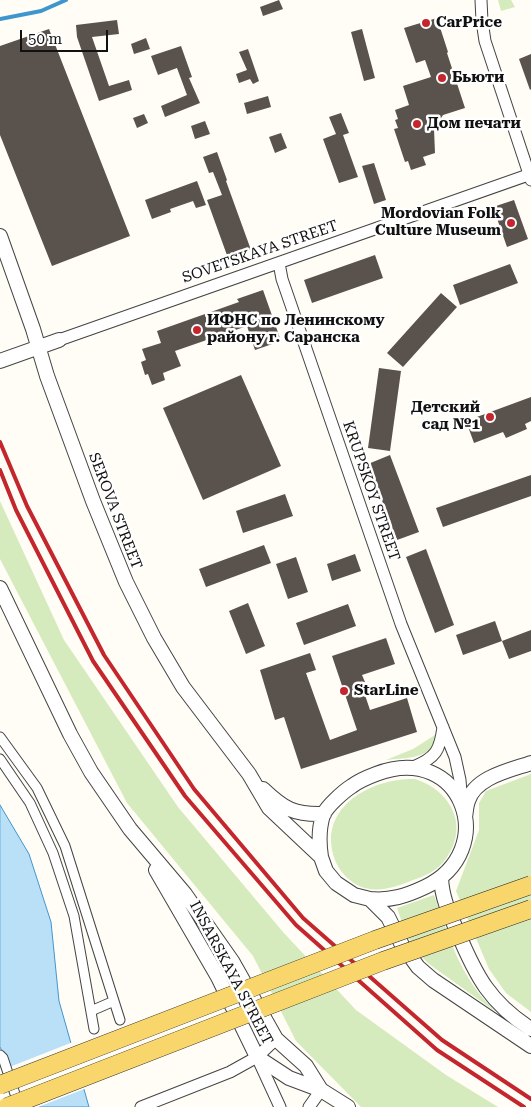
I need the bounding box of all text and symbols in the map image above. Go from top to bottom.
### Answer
place label: CarPrice [436,14,502,32]
marker: CarPrice [420,17,432,29]
scale bar [22,20,110,52]
text: 50 m [28,30,62,48]
place label: Бьюти [452,69,504,87]
marker: Бьюти [436,72,448,84]
place label: Дом печати [427,115,521,133]
marker: Дом печати [411,118,423,130]
place label: Mordovian Folk Culture Museum [375,205,501,240]
street label: SOVETSKAYA STREET [180,217,340,287]
marker: Mordovian Folk Culture Museum [505,217,517,229]
place label: ИФНС по Ленинскому району г. Саранска [207,312,385,347]
marker: ИФНС по Ленинскому району г. Саранска [191,324,203,336]
place label: Детский сад №1 [411,399,480,434]
marker: Детский сад №1 [484,411,496,423]
street label: KRUPSKOY STREET [339,419,403,563]
street label: SEROVA STREET [84,450,146,572]
place label: StarLine [354,682,419,700]
marker: StarLine [338,685,350,697]
street label: INSARSKAYA STREET [185,898,277,1048]

